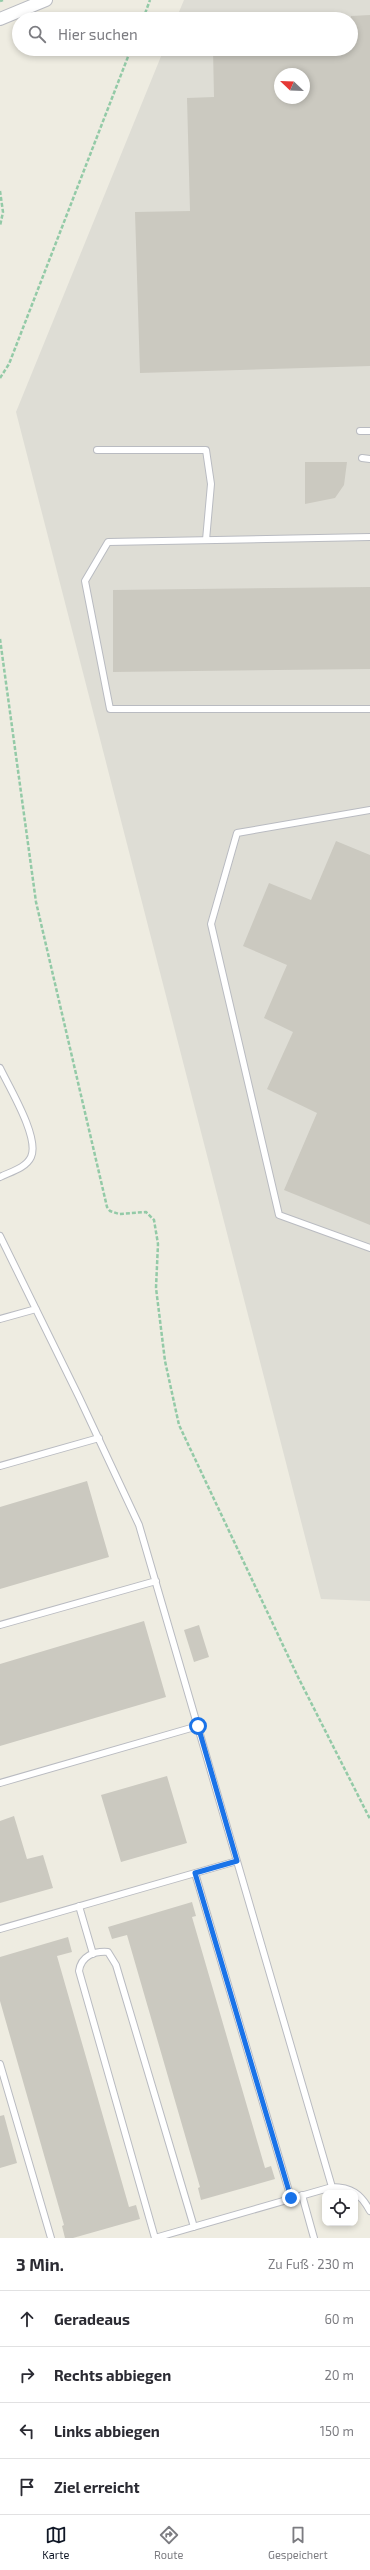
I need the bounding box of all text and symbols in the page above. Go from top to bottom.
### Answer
search box [12,12,358,56]
icon: search [26,23,48,45]
text: Hier suchen [58,25,138,43]
north arrow [274,68,310,104]
route start [189,1717,207,1735]
route end [282,2189,300,2207]
map controls [322,2190,358,2226]
button: locate [322,2190,358,2226]
text: 3 Min. [16,2254,64,2274]
text: Zu Fuß · 230 m [268,2256,354,2272]
icon: ahead [16,2308,38,2330]
text: Geradeaus [54,2310,130,2328]
text: 60 m [324,2311,354,2327]
icon: right [16,2364,38,2386]
text: Rechts abbiegen [54,2366,171,2384]
text: 20 m [325,2367,354,2383]
icon: left [16,2420,38,2442]
text: Links abbiegen [54,2422,160,2440]
text: 150 m [320,2423,354,2439]
icon: arrive [16,2476,38,2498]
text: Ziel erreicht [54,2478,140,2496]
tab: Karte [42,2524,69,2561]
tab: Route [154,2524,183,2561]
tab: Gespeichert [268,2524,328,2561]

